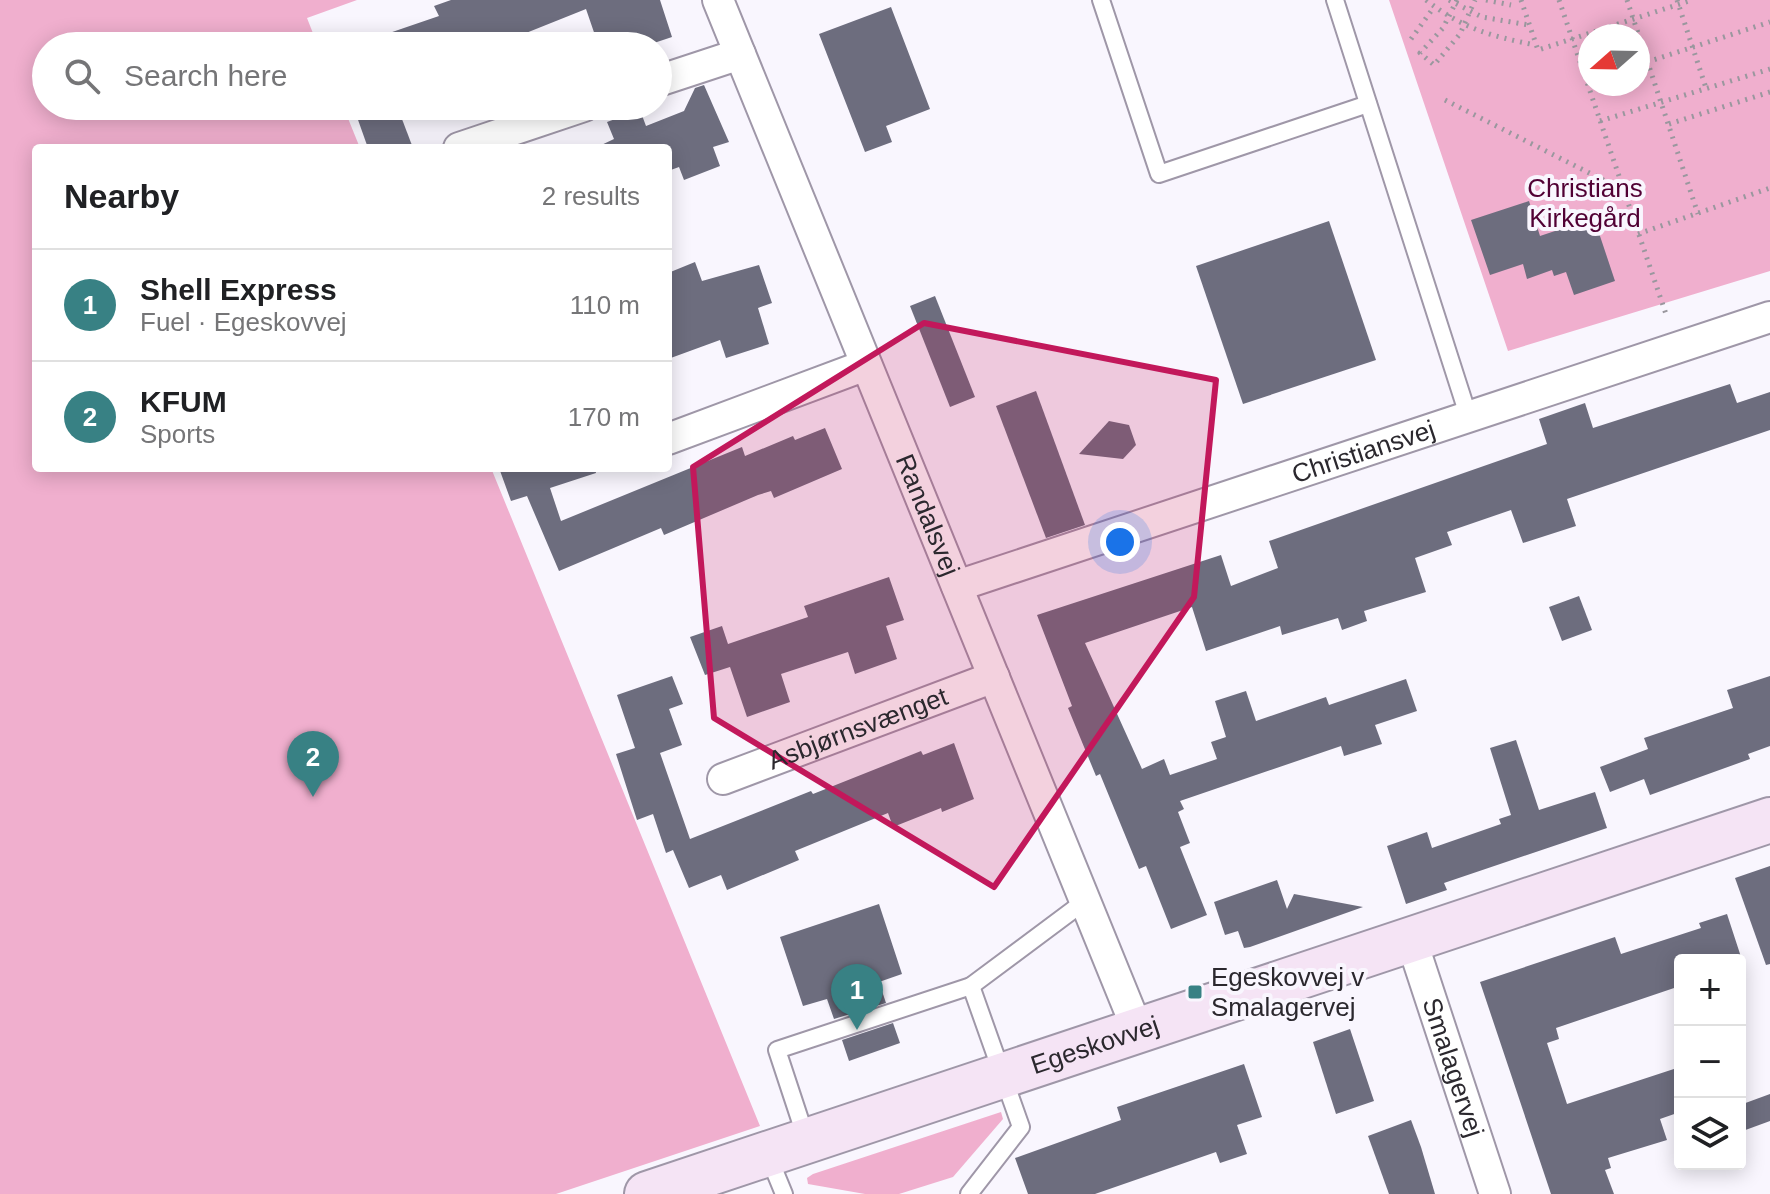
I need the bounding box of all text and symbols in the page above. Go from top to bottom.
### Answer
north arrow [1578,24,1650,96]
search box [32,32,672,120]
icon: search [60,54,104,98]
text: Search here [124,59,287,92]
park label: Christians Kirkegård [1527,173,1643,233]
text: Nearby [64,177,179,215]
text: 2 results [542,181,640,211]
text: Shell Express [140,273,337,306]
text: 1 [83,290,97,320]
text: 110 m [570,290,640,320]
text: Fuel · Egeskovvej [140,307,347,337]
text: KFUM [140,385,227,418]
text: 2 [83,402,97,432]
text: 170 m [568,402,640,432]
street label: Christiansvej [1288,414,1439,489]
text: Sports [140,419,215,449]
street label: Randalsvej [890,450,966,580]
your location [1100,522,1140,562]
street label: Asbjørnsvænget [764,681,952,776]
pin: 2 [287,731,339,797]
map controls [1674,954,1746,1170]
button: + [1674,954,1746,1026]
place label: Egeskovvej v Smalagervej [1211,962,1364,1022]
pin: 1 [831,964,883,1030]
marker: Egeskovvej v Smalagervej [1186,983,1204,1001]
street label: Smalagervej [1416,994,1490,1141]
street label: Egeskovvej [1027,1010,1163,1080]
button: − [1674,1026,1746,1098]
button: layers [1674,1098,1746,1170]

